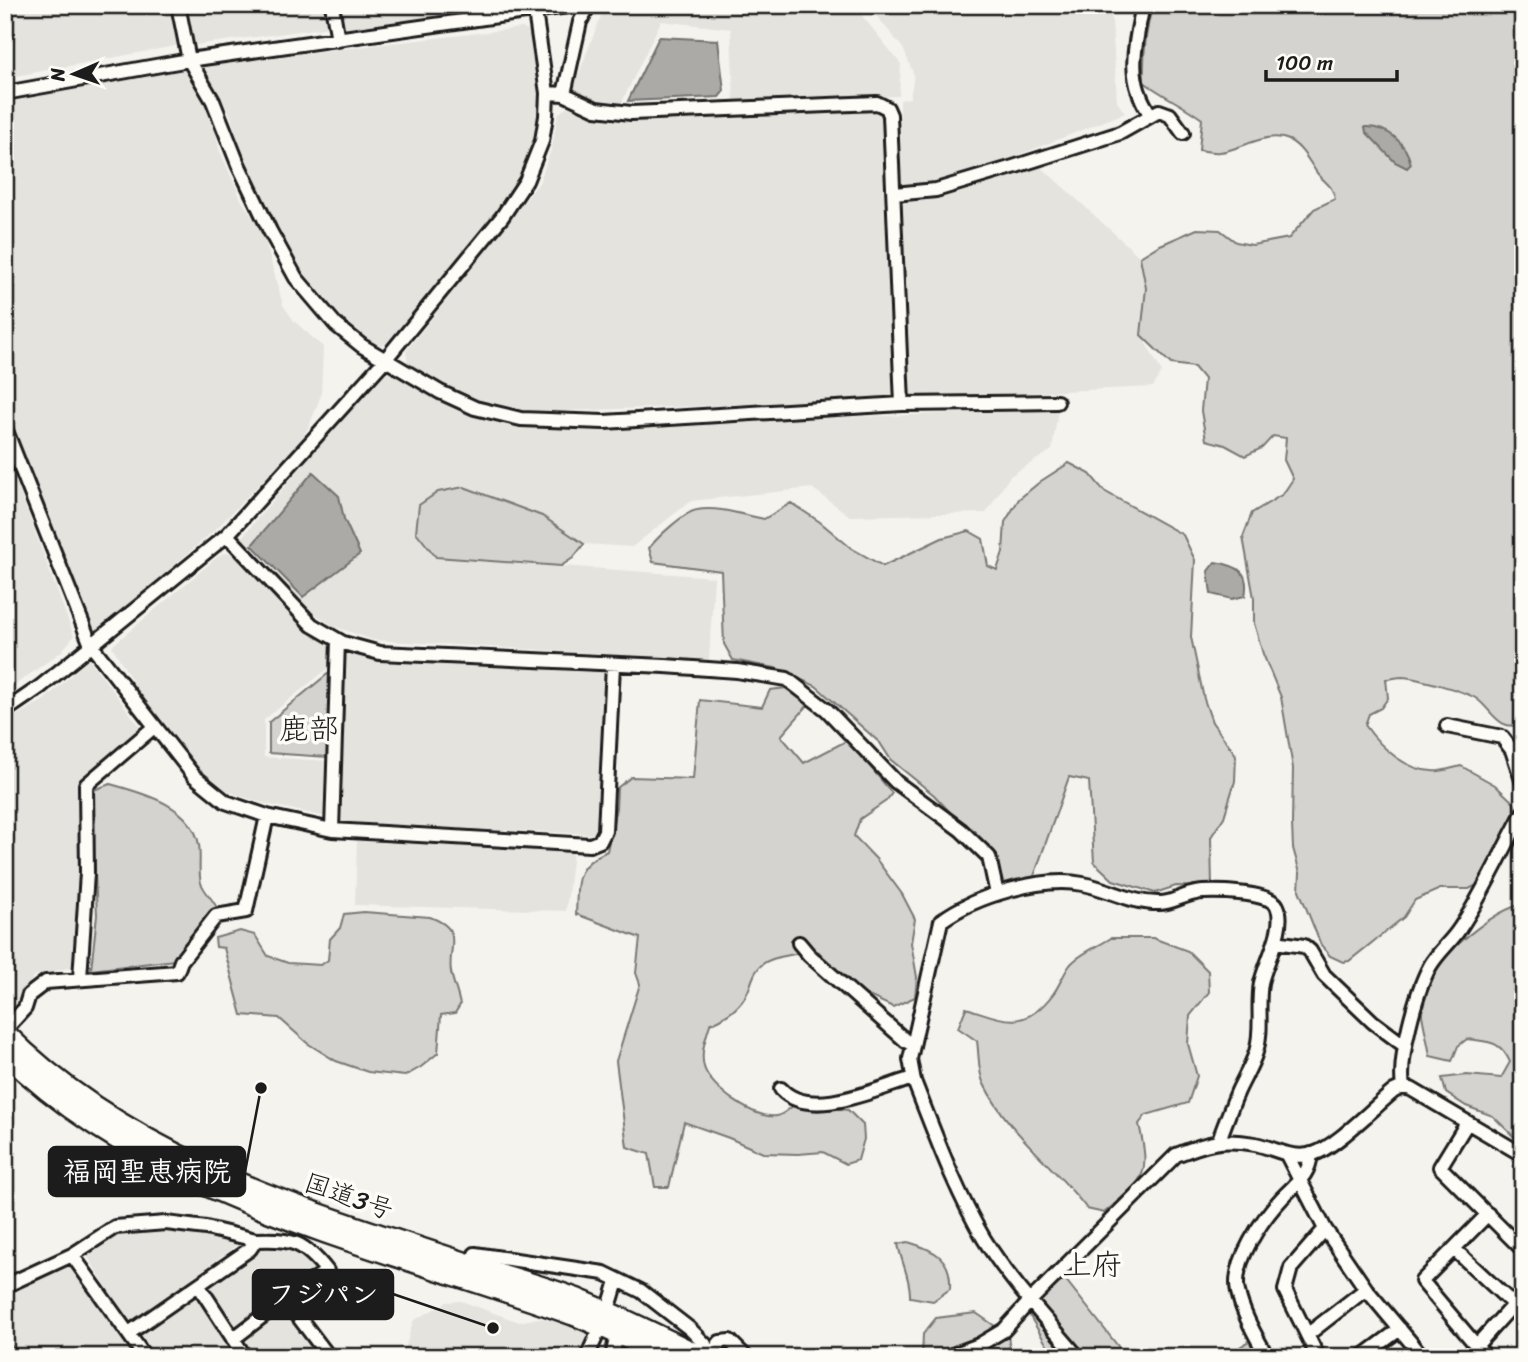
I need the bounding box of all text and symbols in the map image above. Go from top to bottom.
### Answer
north arrow [38,38,108,108]
scale bar [1266,38,1397,82]
text: 100 m [1276,44,1333,82]
text: N [41,67,74,83]
district label: 鹿部 [279,702,339,756]
callout: 福岡聖恵病院 [49,1147,245,1196]
text: 福岡聖恵病院 [63,1147,231,1196]
street label: 国道3号 [298,1159,400,1233]
district label: 上府 [1062,1238,1122,1292]
callout: フジパン [253,1270,393,1319]
text: フジパン [268,1270,378,1319]

